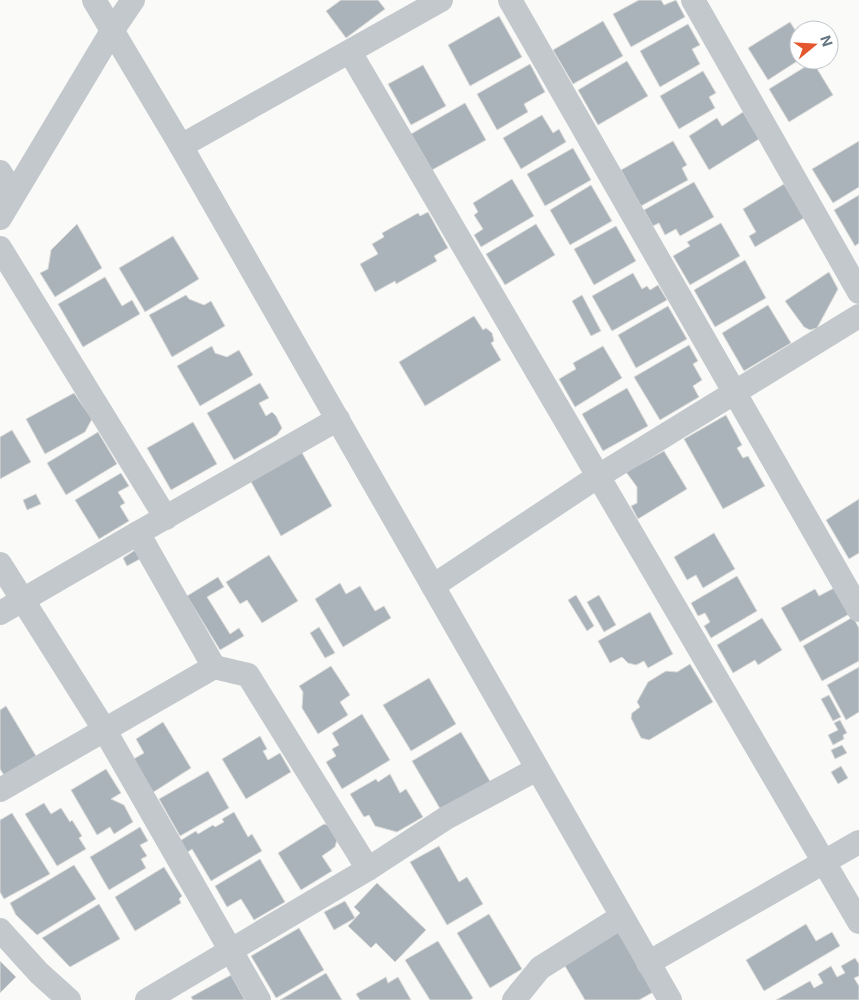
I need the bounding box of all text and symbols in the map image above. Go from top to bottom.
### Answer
north arrow [789,20,839,70]
text: N [817,33,837,49]

